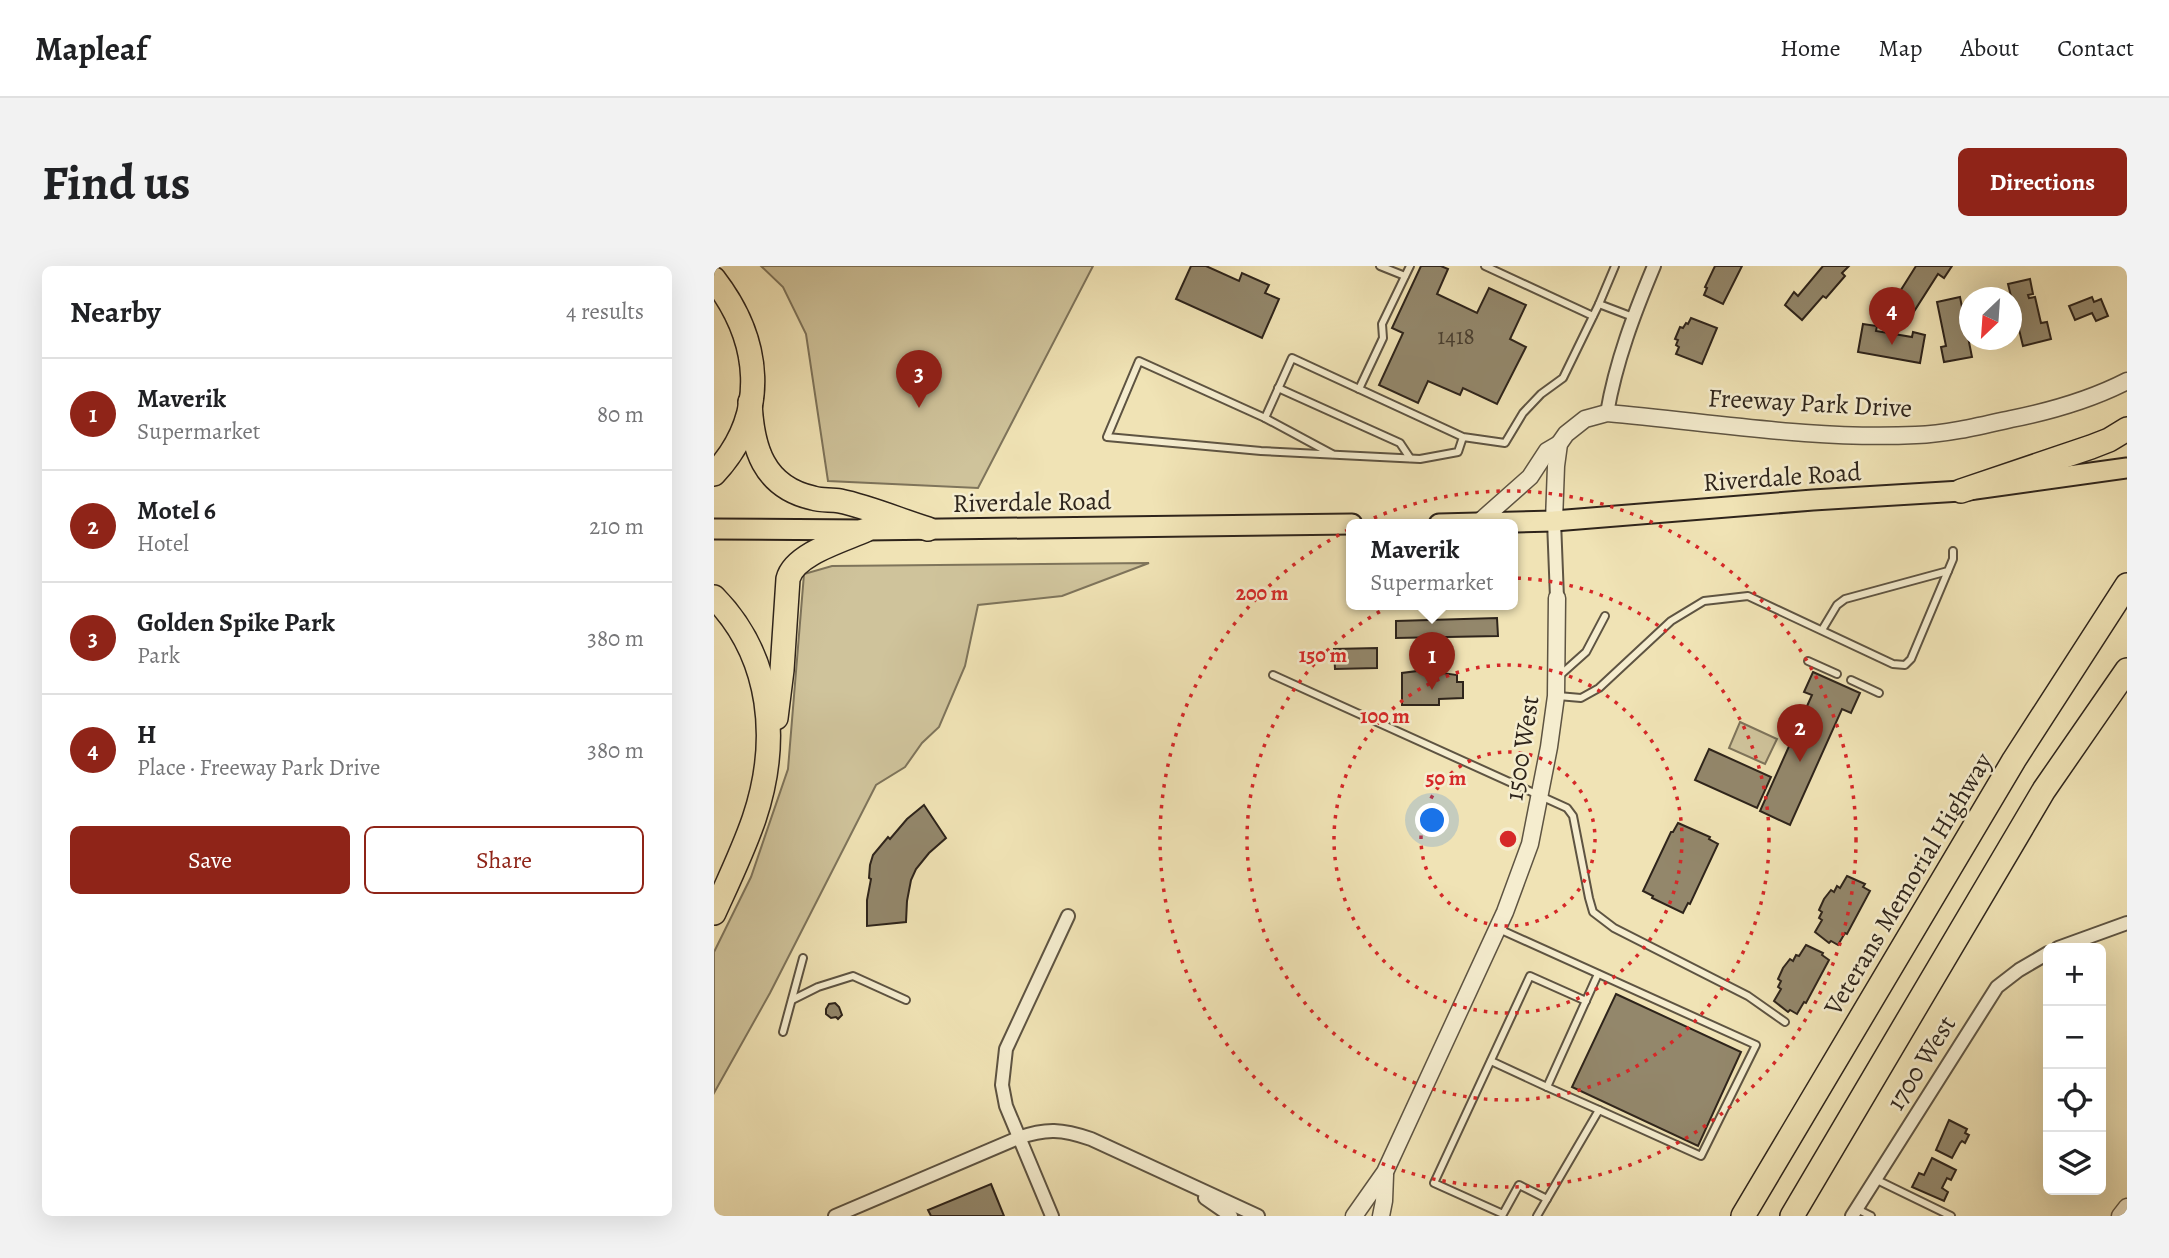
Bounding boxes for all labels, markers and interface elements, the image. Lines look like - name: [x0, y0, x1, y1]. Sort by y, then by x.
- text: Mapleaf: [35, 26, 147, 71]
- text: Home: [1780, 32, 1841, 64]
- text: Map: [1879, 32, 1923, 64]
- text: About: [1961, 32, 2019, 64]
- text: Contact: [2057, 32, 2134, 64]
- button: Directions: [1958, 148, 2127, 216]
- text: Find us: [42, 149, 190, 216]
- pin: 4: [1869, 287, 1915, 345]
- north arrow: [1959, 287, 2022, 350]
- text: Nearby: [70, 292, 161, 332]
- text: 4 results: [566, 296, 644, 327]
- house number: 1418: [1437, 321, 1475, 352]
- pin: 3: [896, 350, 942, 408]
- street label: Freeway Park Drive: [1707, 380, 1913, 426]
- text: Maverik: [137, 381, 226, 416]
- text: 1: [89, 399, 97, 430]
- text: 80 m: [597, 399, 644, 430]
- text: Supermarket: [137, 416, 260, 447]
- street label: Riverdale Road: [1702, 454, 1862, 500]
- street label: Riverdale Road: [952, 483, 1112, 521]
- text: Motel 6: [137, 493, 216, 528]
- text: 2: [87, 511, 99, 542]
- text: 210 m: [589, 511, 644, 542]
- popup: [1346, 519, 1518, 610]
- text: Hotel: [137, 528, 189, 559]
- text: Maverik: [1370, 532, 1460, 567]
- text: Supermarket: [1370, 567, 1494, 598]
- text: 200 m: [1236, 579, 1289, 607]
- text: Golden Spike Park: [137, 605, 335, 640]
- text: 3: [88, 623, 98, 654]
- text: 380 m: [587, 623, 644, 654]
- pin: 1: [1409, 632, 1455, 690]
- text: Park: [137, 640, 180, 671]
- text: 150 m: [1299, 641, 1348, 669]
- street label: 1500 West: [1496, 693, 1548, 803]
- text: 100 m: [1360, 702, 1410, 730]
- pin: 2: [1777, 704, 1823, 762]
- text: H: [137, 717, 156, 752]
- text: 4: [88, 735, 98, 766]
- text: 380 m: [587, 735, 644, 766]
- street label: Veterans Memorial Highway: [1815, 746, 2001, 1023]
- text: Place · Freeway Park Drive: [137, 752, 380, 783]
- text: 50 m: [1426, 764, 1467, 792]
- your location: [1415, 803, 1449, 837]
- button: Save: [70, 826, 350, 894]
- button: Share: [364, 826, 644, 894]
- centre of rings: [1496, 827, 1520, 851]
- map controls: [2043, 943, 2106, 1195]
- button: +: [2043, 943, 2106, 1006]
- button: −: [2043, 1006, 2106, 1069]
- street label: 1700 West: [1878, 1009, 1964, 1117]
- button: locate: [2043, 1069, 2106, 1132]
- button: layers: [2043, 1132, 2106, 1195]

